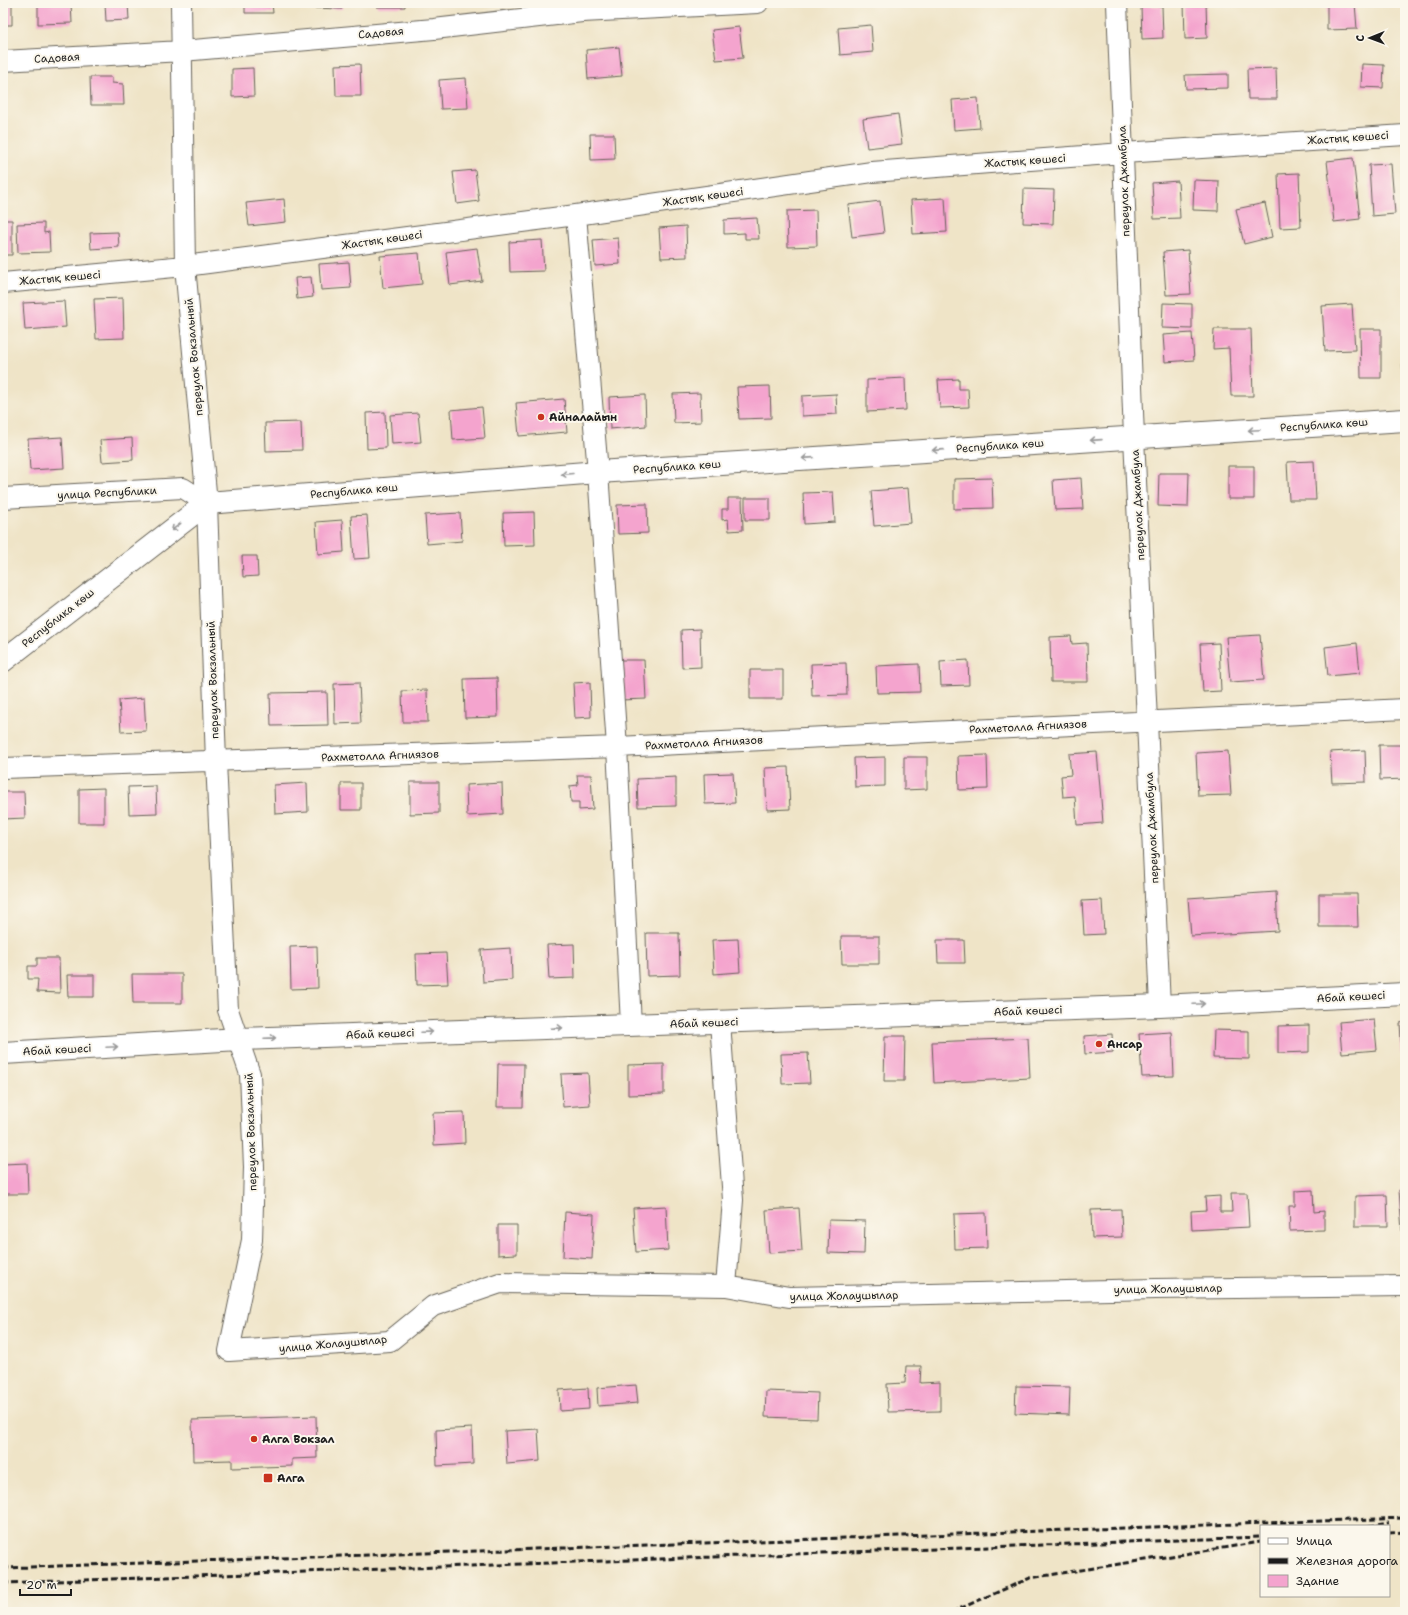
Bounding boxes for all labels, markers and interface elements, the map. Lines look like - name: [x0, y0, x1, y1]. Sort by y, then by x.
- north arrow: [1350, 18, 1390, 58]
- street label: Садовая: [358, 24, 404, 42]
- text: С: [1353, 34, 1368, 42]
- street label: Садовая: [34, 49, 80, 67]
- street label: переулок Джамбула: [1115, 125, 1133, 237]
- street label: Жастық көшесі: [1307, 128, 1389, 148]
- street label: Жастық көшесі: [984, 151, 1066, 171]
- street label: Жастық көшесі: [661, 184, 745, 210]
- street label: Жастық көшесі: [340, 227, 424, 253]
- street label: Жастық көшесі: [19, 267, 101, 289]
- street label: переулок Вокзальный: [181, 298, 207, 416]
- place label: Айналайын: [549, 410, 617, 425]
- marker: Айналайын: [536, 412, 546, 422]
- street label: Республика көш: [1280, 414, 1369, 436]
- one-way arrow: [1248, 426, 1261, 434]
- street label: Республика көш: [956, 435, 1045, 457]
- one-way arrow: [1089, 436, 1102, 443]
- one-way arrow: [932, 446, 945, 453]
- street label: переулок Джамбула: [1128, 449, 1148, 561]
- one-way arrow: [802, 455, 815, 462]
- street label: Республика көш: [633, 456, 722, 478]
- one-way arrow: [561, 471, 574, 478]
- street label: Республика көш: [309, 480, 399, 502]
- street label: улица Республики: [57, 483, 157, 503]
- one-way arrow: [171, 523, 182, 531]
- street label: Республика көш: [19, 585, 98, 651]
- street label: переулок Вокзальный: [203, 621, 223, 739]
- street label: Рахметолла Агниязов: [969, 716, 1087, 738]
- street label: Рахметолла Агниязов: [645, 732, 763, 754]
- street label: Рахметолла Агниязов: [321, 746, 439, 766]
- street label: переулок Джамбула: [1142, 772, 1162, 884]
- street label: Абай көшесі: [1316, 988, 1386, 1006]
- one-way arrow: [1192, 1001, 1205, 1008]
- street label: Абай көшесі: [993, 1002, 1063, 1020]
- street label: Абай көшесі: [669, 1014, 739, 1032]
- one-way arrow: [550, 1024, 563, 1032]
- street label: Абай көшесі: [345, 1025, 415, 1043]
- one-way arrow: [420, 1029, 433, 1036]
- one-way arrow: [263, 1035, 276, 1042]
- place label: Ансар: [1107, 1037, 1143, 1052]
- marker: Ансар: [1094, 1039, 1104, 1049]
- street label: Абай көшесі: [22, 1041, 92, 1059]
- one-way arrow: [105, 1043, 118, 1050]
- street label: переулок Вокзальный: [241, 1073, 261, 1191]
- street label: улица Жолаушылар: [1114, 1281, 1222, 1297]
- street label: улица Жолаушылар: [790, 1288, 898, 1304]
- street label: улица Жолаушылар: [278, 1332, 388, 1356]
- place label: Алга Вокзал: [262, 1432, 335, 1447]
- marker: Алга Вокзал: [249, 1434, 259, 1444]
- place label: Алга: [277, 1471, 305, 1486]
- marker: Алга: [262, 1472, 274, 1484]
- legend: [1260, 1525, 1390, 1597]
- text: Улица: [1296, 1533, 1333, 1549]
- text: Железная дорога: [1296, 1553, 1399, 1569]
- scale bar: [20, 1571, 71, 1597]
- text: Здание: [1296, 1573, 1340, 1589]
- text: 20 m: [26, 1577, 57, 1593]

